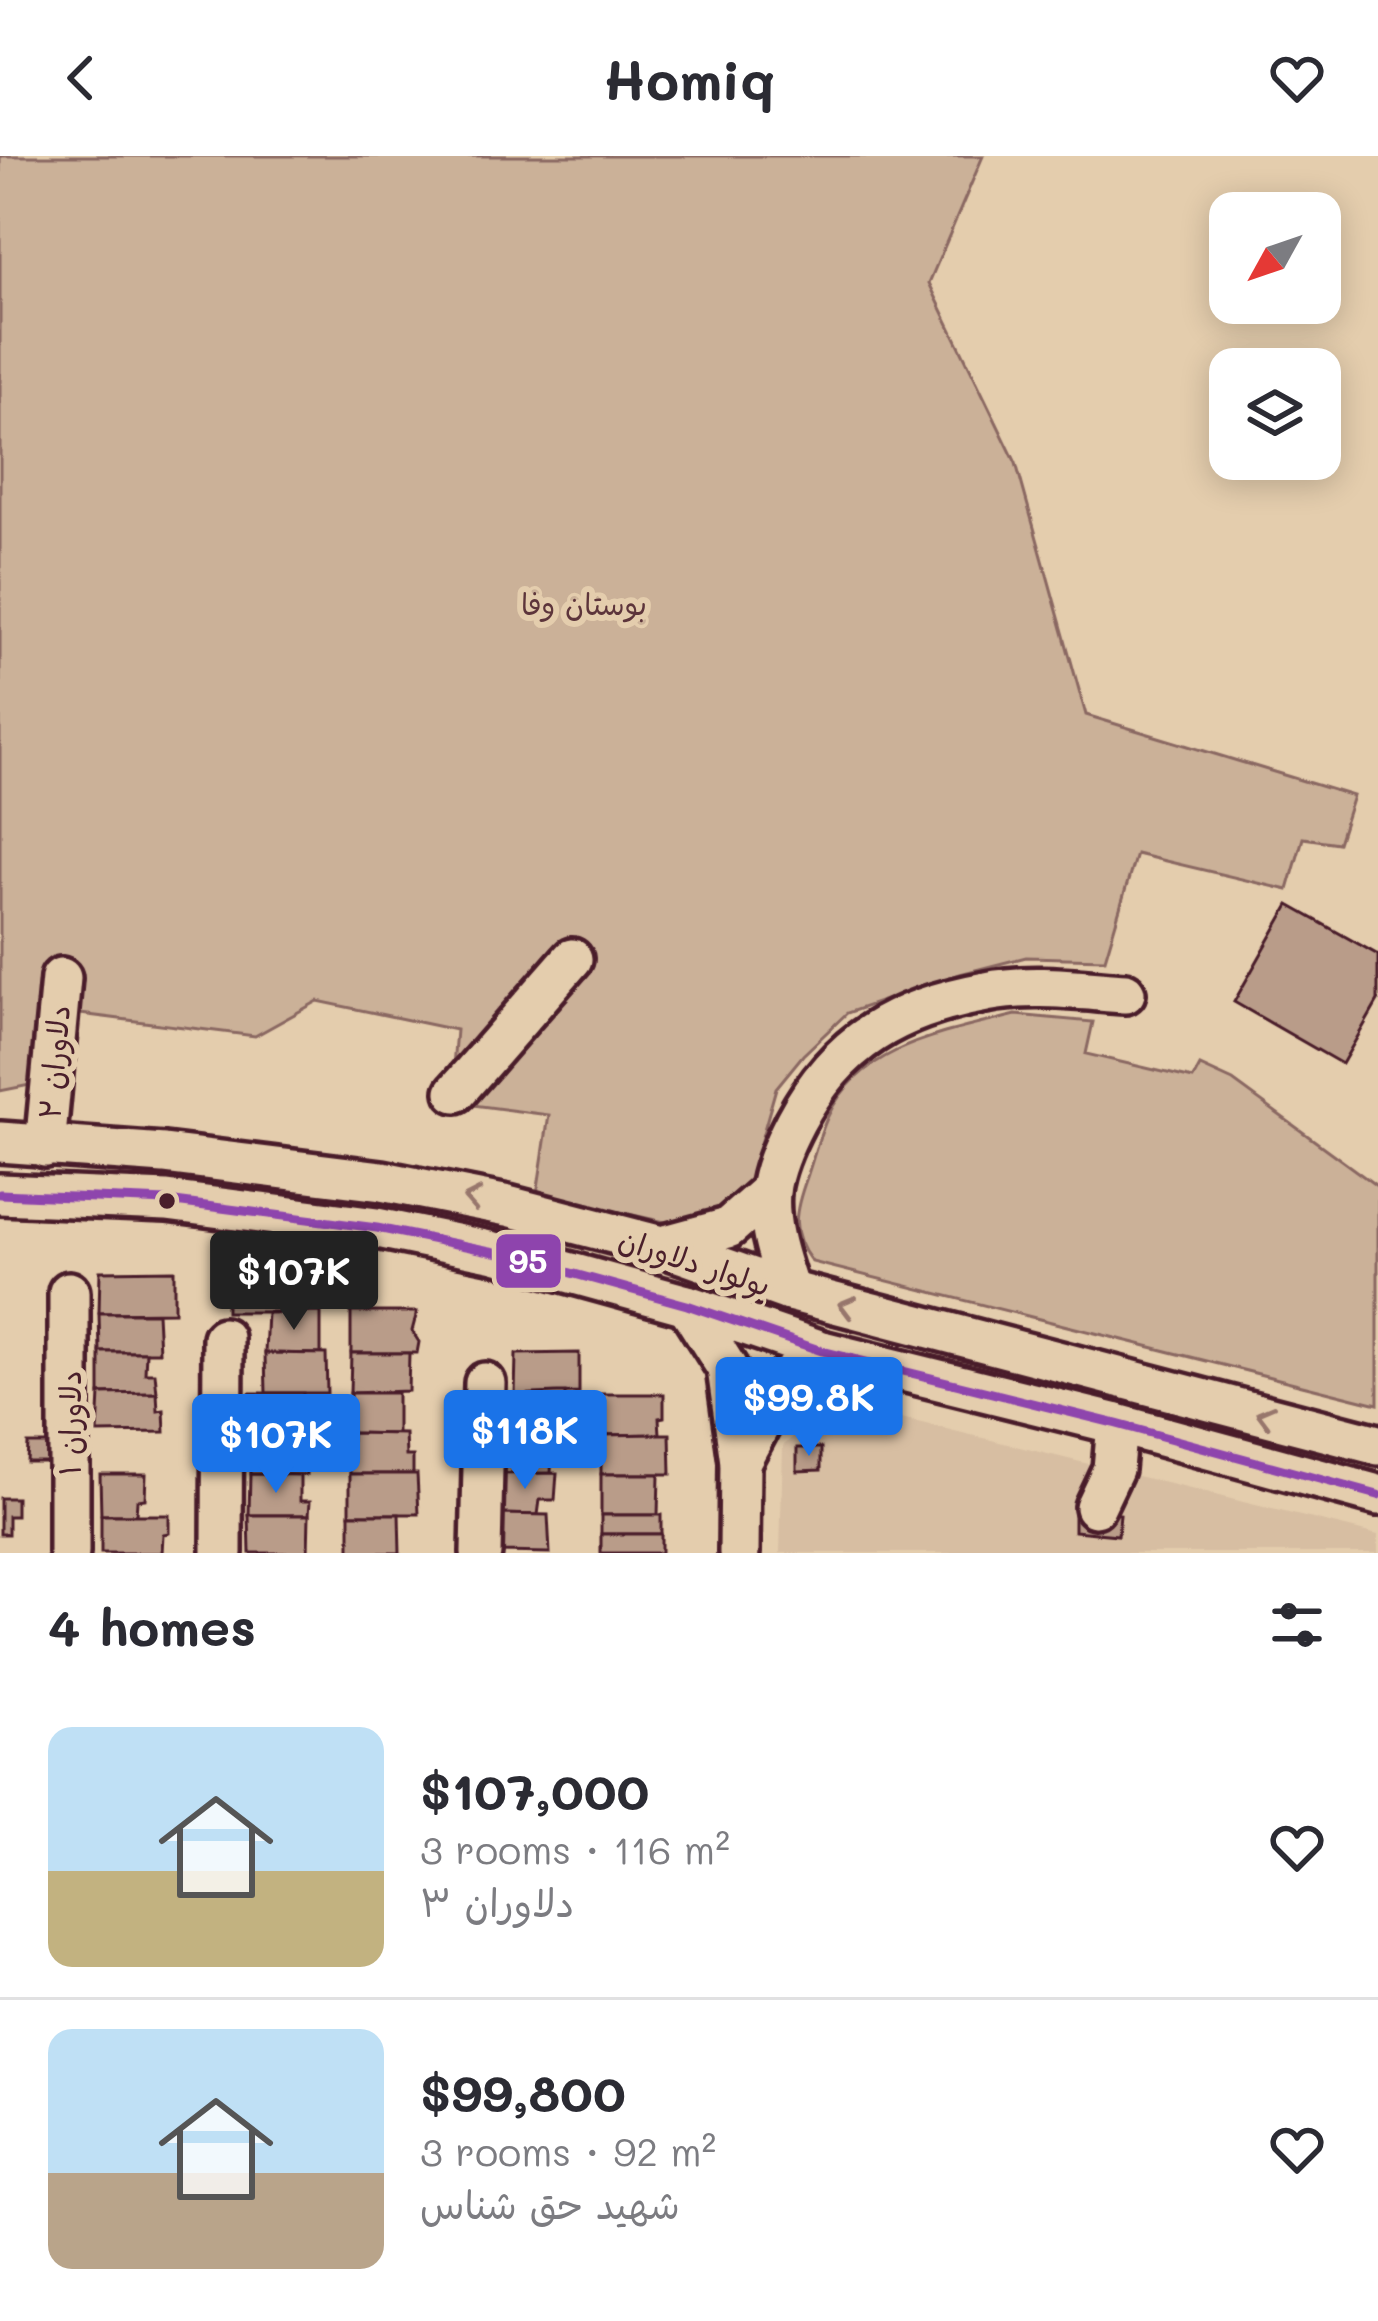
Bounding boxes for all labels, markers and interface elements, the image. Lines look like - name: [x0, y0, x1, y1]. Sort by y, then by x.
- text: Homiq: [603, 43, 775, 114]
- icon: back: [48, 45, 114, 111]
- icon: heart: [1264, 45, 1330, 111]
- north arrow: [1209, 192, 1341, 324]
- map controls: [1209, 192, 1341, 480]
- button: layers: [1209, 348, 1341, 480]
- park label: بوستان وفا: [521, 583, 647, 623]
- street label: دلاوران ۲: [28, 1003, 79, 1121]
- one-way arrow: [463, 1187, 483, 1213]
- unlabelled marker: [156, 1190, 178, 1212]
- street label: بولوار دلاوران: [613, 1218, 776, 1306]
- pin: $107K: [210, 1231, 378, 1333]
- line badge: 95: [494, 1232, 563, 1290]
- text: 95: [508, 1238, 548, 1281]
- text: $107K: [237, 1244, 351, 1295]
- one-way arrow: [837, 1296, 857, 1321]
- pin: $99.8K: [711, 1357, 907, 1459]
- street label: دلاوران ۱: [49, 1370, 90, 1476]
- text: $99.8K: [743, 1370, 875, 1421]
- pin: $118K: [441, 1390, 609, 1492]
- pin: $107K: [192, 1394, 360, 1496]
- text: $118K: [471, 1403, 579, 1454]
- one-way arrow: [1255, 1405, 1275, 1430]
- text: $107K: [219, 1407, 333, 1458]
- text: 4 homes: [48, 1592, 256, 1659]
- icon: filters: [1264, 1592, 1330, 1658]
- text: $107,000: [420, 1756, 649, 1823]
- icon: home: [144, 1775, 288, 1919]
- icon: heart: [1264, 1814, 1330, 1880]
- text: 3 rooms · 116 m²: [420, 1823, 730, 1874]
- text: دلاوران ۳: [420, 1876, 574, 1927]
- text: $99,800: [420, 2058, 626, 2125]
- icon: home: [144, 2077, 288, 2221]
- icon: heart: [1264, 2116, 1330, 2182]
- text: 3 rooms · 92 m²: [420, 2125, 716, 2176]
- text: شهید حق شناس: [420, 2178, 680, 2229]

